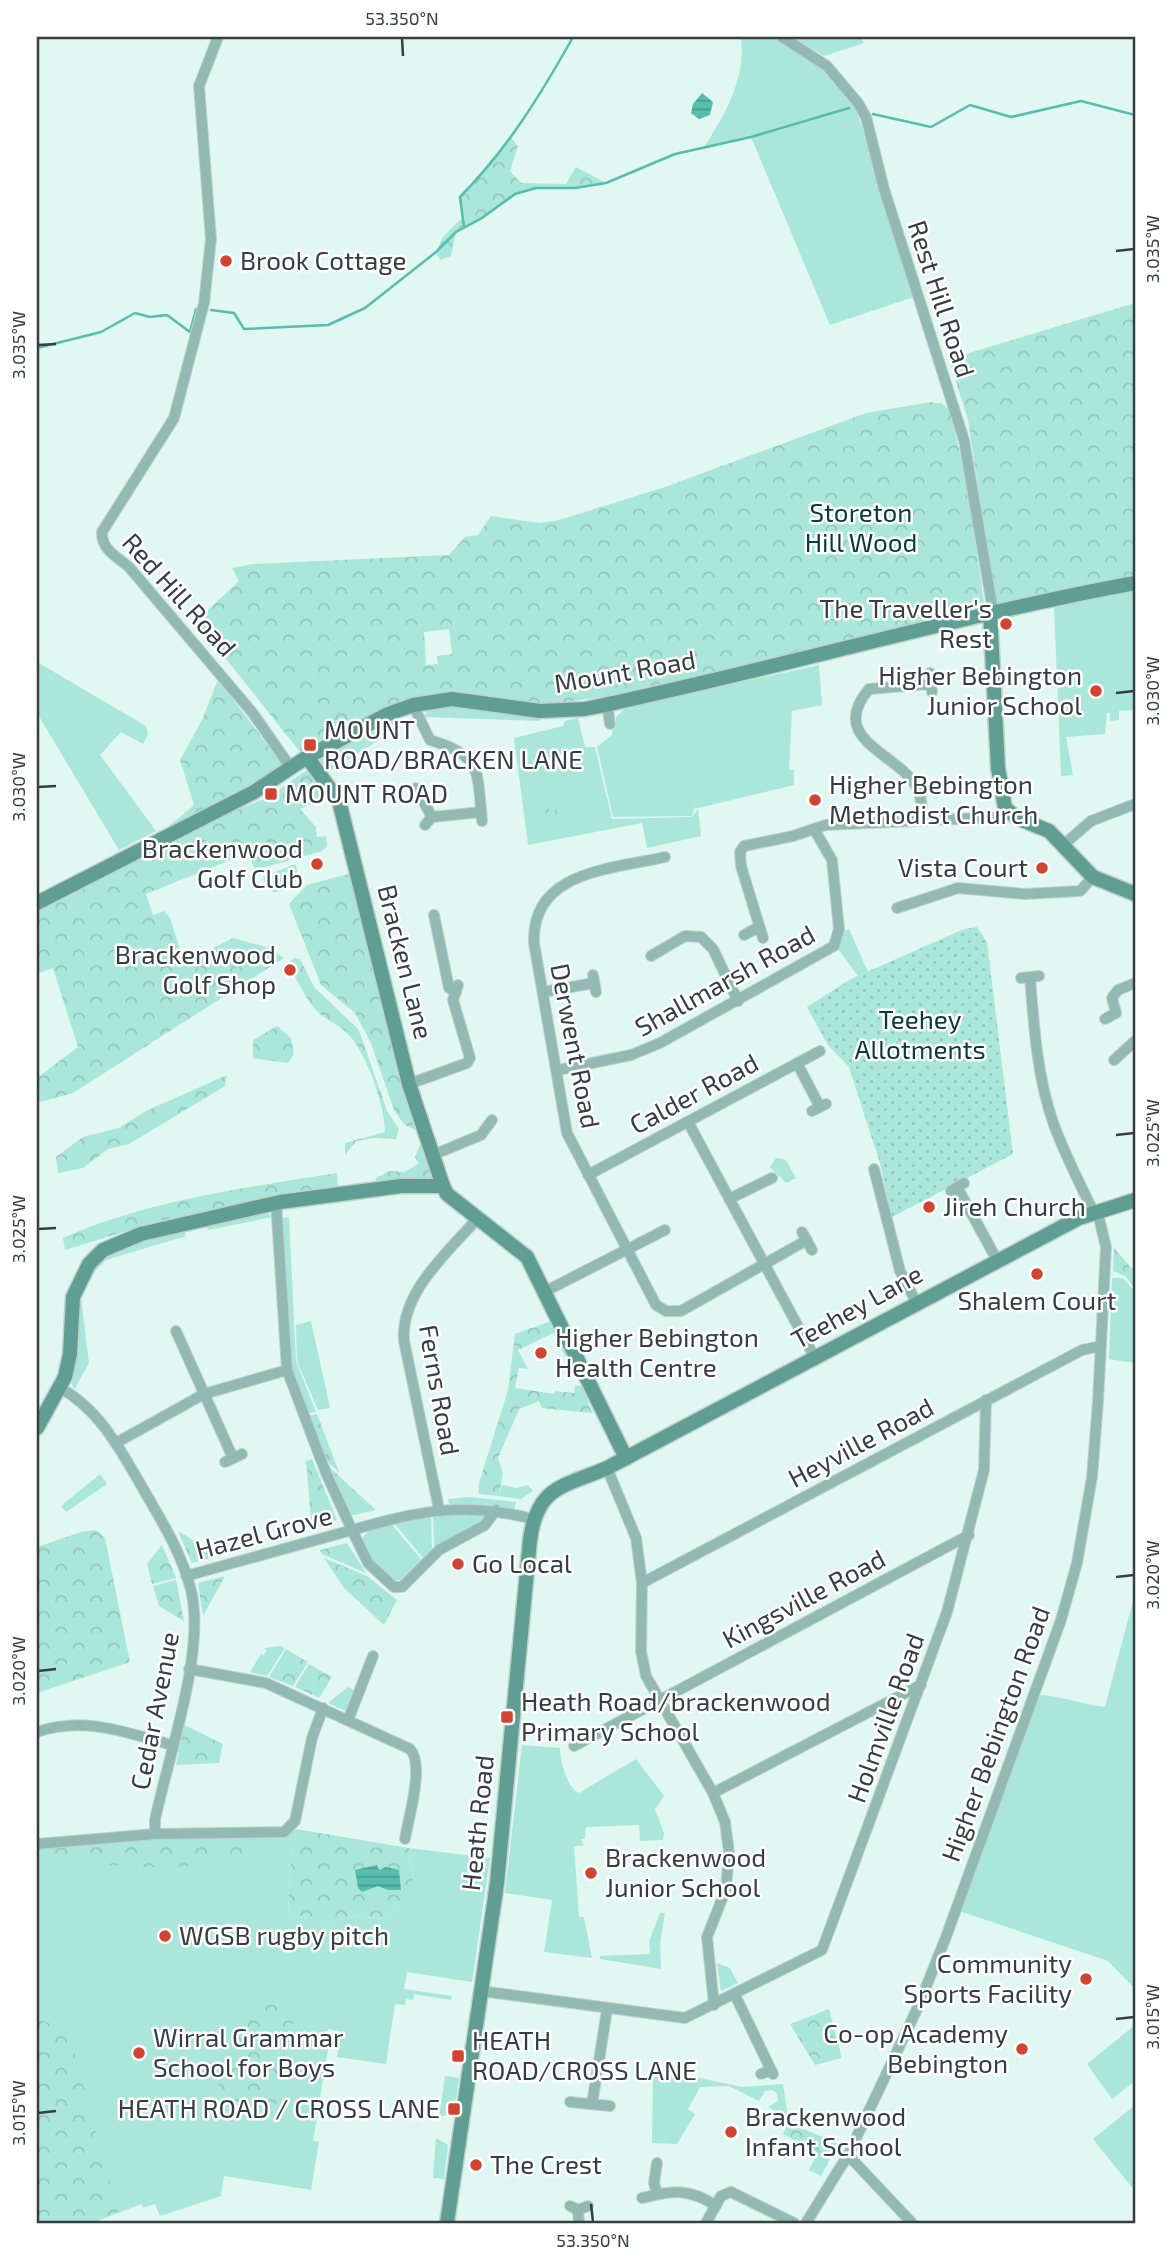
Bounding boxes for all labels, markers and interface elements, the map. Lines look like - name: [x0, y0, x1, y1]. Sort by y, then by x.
- text: 53.350°N: [365, 7, 439, 29]
- text: 3.035°W: [1141, 215, 1163, 283]
- street label: Rest Hill Road: [902, 216, 982, 381]
- place label: Brook Cottage: [240, 244, 407, 275]
- marker: Brook Cottage: [218, 253, 234, 269]
- text: 3.035°W: [7, 311, 29, 379]
- park label: Storeton Hill Wood: [805, 496, 917, 557]
- street label: Red Hill Road: [117, 526, 243, 662]
- place label: The Traveller's Rest: [819, 592, 992, 653]
- marker: The Traveller's Rest: [998, 616, 1014, 632]
- street label: Mount Road: [552, 643, 698, 698]
- text: 3.030°W: [1141, 656, 1163, 726]
- place label: Higher Bebington Junior School: [878, 659, 1082, 720]
- marker: Higher Bebington Junior School: [1088, 683, 1104, 699]
- place label: MOUNT ROAD/BRACKEN LANE: [324, 713, 583, 774]
- marker: MOUNT ROAD/BRACKEN LANE: [302, 737, 318, 753]
- text: 3.030°W: [7, 752, 29, 822]
- place label: Higher Bebington Methodist Church: [829, 768, 1038, 829]
- place label: MOUNT ROAD: [285, 777, 448, 808]
- marker: MOUNT ROAD: [263, 786, 279, 802]
- marker: Higher Bebington Methodist Church: [807, 792, 823, 808]
- place label: Brackenwood Golf Club: [142, 832, 303, 893]
- place label: Vista Court: [898, 851, 1028, 882]
- marker: Brackenwood Golf Club: [309, 856, 325, 872]
- marker: Vista Court: [1034, 860, 1050, 876]
- street label: Bracken Lane: [372, 881, 441, 1042]
- street label: Shallmarsh Road: [629, 917, 820, 1042]
- place label: Brackenwood Golf Shop: [115, 938, 276, 999]
- street label: Derwent Road: [545, 960, 608, 1131]
- marker: Brackenwood Golf Shop: [282, 962, 298, 978]
- park label: Teehey Allotments: [854, 1003, 986, 1064]
- street label: Calder Road: [624, 1046, 763, 1140]
- text: 3.025°W: [1141, 1099, 1163, 1167]
- place label: Jireh Church: [943, 1190, 1086, 1221]
- text: 3.025°W: [7, 1195, 29, 1263]
- marker: Jireh Church: [921, 1199, 937, 1215]
- street label: Teehey Lane: [785, 1257, 927, 1354]
- marker: Shalem Court: [1029, 1266, 1045, 1282]
- place label: Shalem Court: [958, 1284, 1117, 1315]
- place label: Higher Bebington Health Centre: [555, 1321, 759, 1382]
- street label: Ferns Road: [414, 1322, 467, 1457]
- marker: Higher Bebington Health Centre: [533, 1345, 549, 1361]
- street label: Heyville Road: [782, 1390, 938, 1493]
- street label: Hazel Grove: [192, 1498, 335, 1565]
- text: 3.020°W: [1141, 1540, 1163, 1610]
- street label: Kingsville Road: [717, 1542, 890, 1654]
- place label: Go Local: [472, 1547, 572, 1578]
- marker: Go Local: [450, 1556, 466, 1572]
- street label: Higher Bebington Road: [934, 1602, 1055, 1865]
- street label: Cedar Avenue: [123, 1629, 184, 1792]
- street label: Holmville Road: [840, 1629, 930, 1806]
- text: 3.020°W: [7, 1636, 29, 1706]
- place label: Heath Road/brackenwood Primary School: [521, 1685, 831, 1746]
- marker: Heath Road/brackenwood Primary School: [499, 1709, 515, 1725]
- street label: Heath Road: [454, 1753, 499, 1892]
- place label: Brackenwood Junior School: [605, 1841, 766, 1902]
- marker: Brackenwood Junior School: [583, 1865, 599, 1881]
- place label: WGSB rugby pitch: [179, 1919, 389, 1950]
- marker: WGSB rugby pitch: [157, 1928, 173, 1944]
- place label: Community Sports Facility: [904, 1947, 1072, 2008]
- marker: Community Sports Facility: [1078, 1971, 1094, 1987]
- text: 3.015°W: [1141, 1984, 1163, 2050]
- place label: Co-op Academy Bebington: [823, 2017, 1008, 2078]
- place label: Wirral Grammar School for Boys: [153, 2021, 343, 2082]
- place label: HEATH ROAD/CROSS LANE: [472, 2024, 697, 2085]
- marker: Co-op Academy Bebington: [1014, 2041, 1030, 2057]
- marker: Wirral Grammar School for Boys: [131, 2045, 147, 2061]
- marker: HEATH ROAD/CROSS LANE: [450, 2048, 466, 2064]
- text: 3.015°W: [7, 2080, 29, 2146]
- place label: HEATH ROAD / CROSS LANE: [118, 2092, 440, 2123]
- place label: Brackenwood Infant School: [745, 2100, 906, 2161]
- marker: HEATH ROAD / CROSS LANE: [446, 2101, 462, 2117]
- marker: Brackenwood Infant School: [723, 2124, 739, 2140]
- place label: The Crest: [490, 2148, 602, 2179]
- marker: The Crest: [468, 2157, 484, 2173]
- text: 53.350°N: [556, 2229, 630, 2251]

